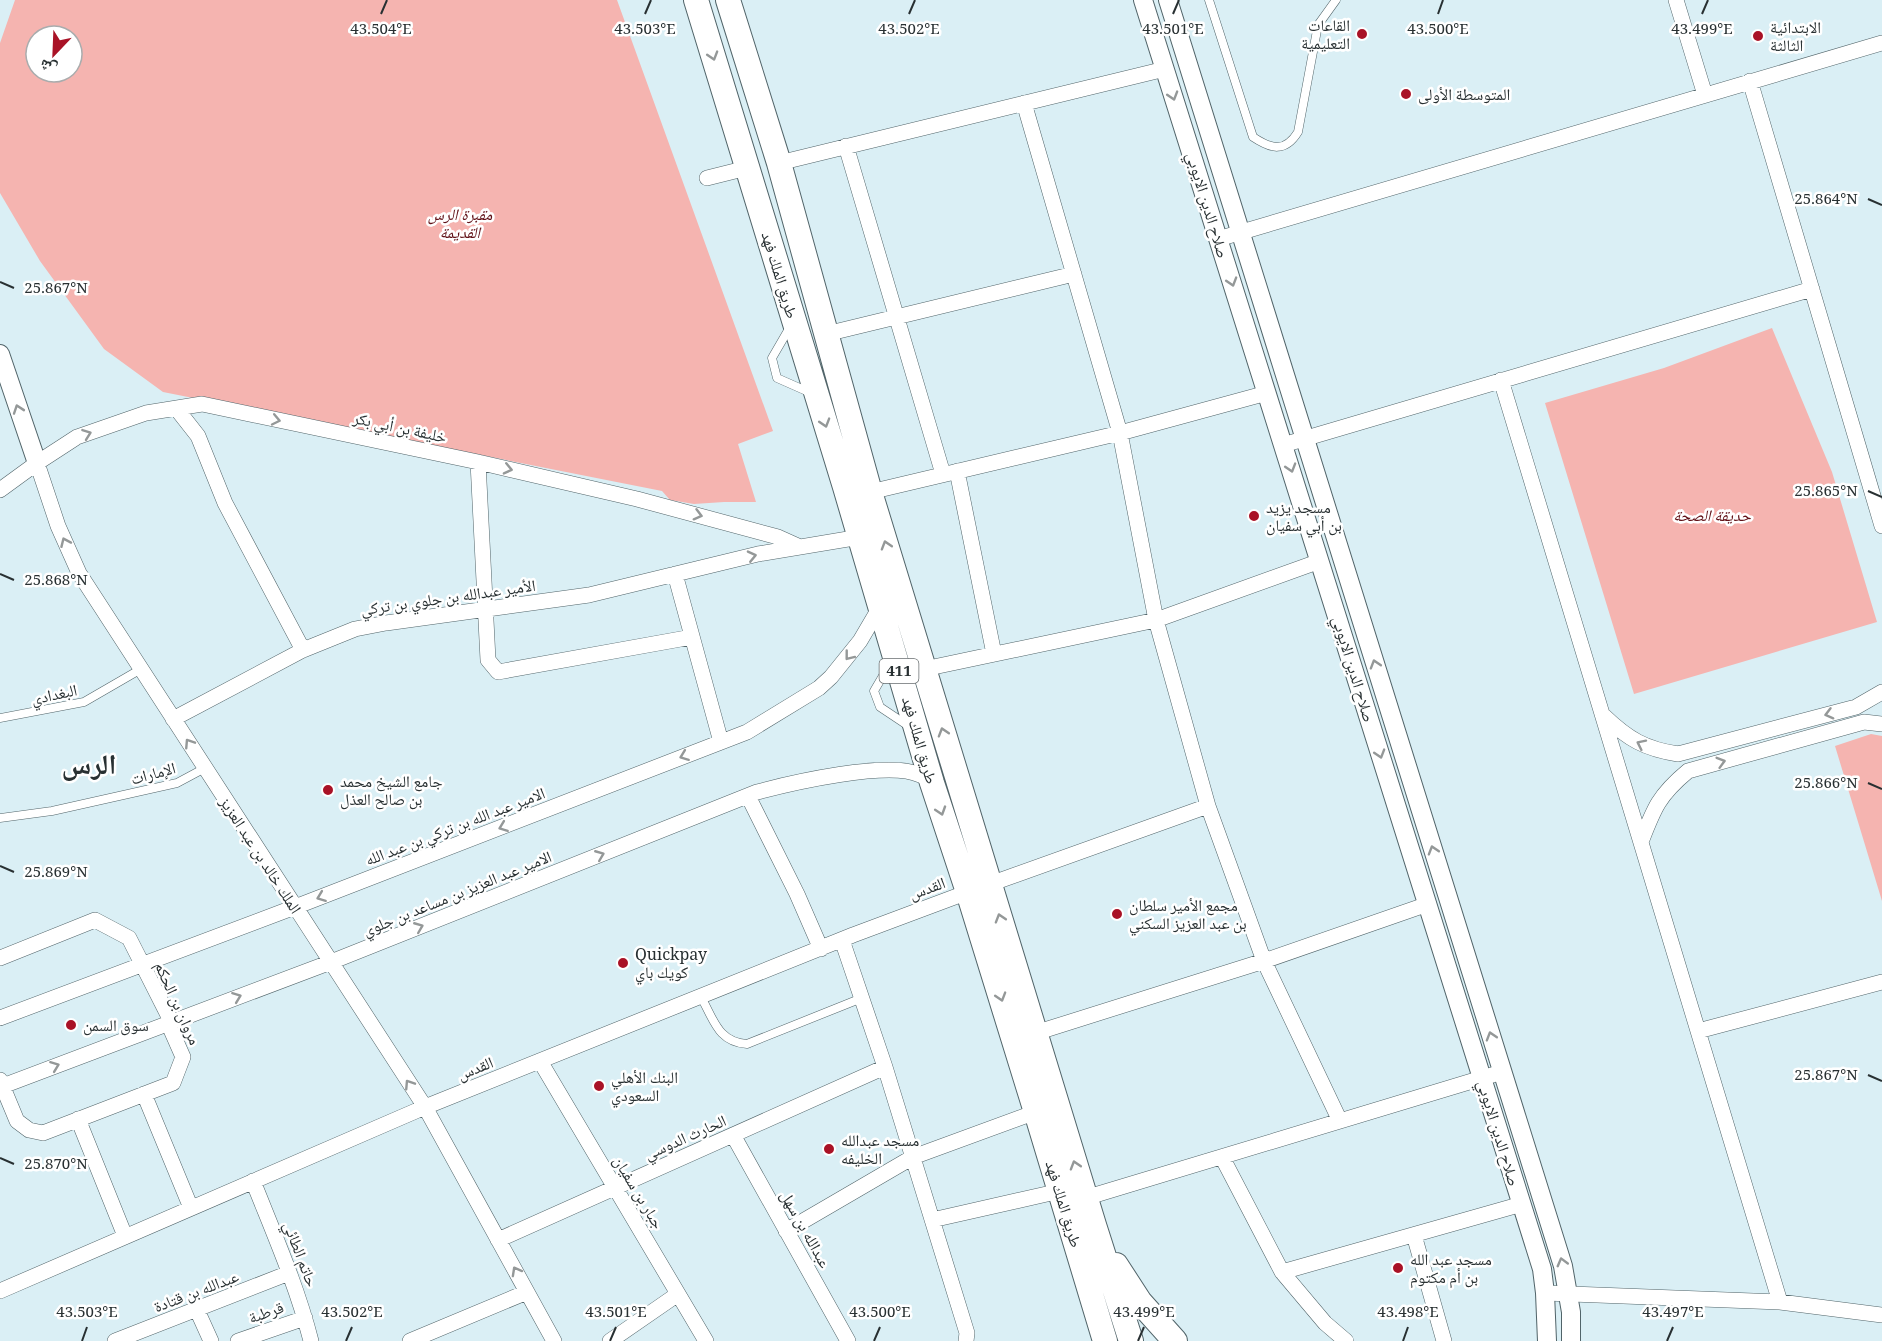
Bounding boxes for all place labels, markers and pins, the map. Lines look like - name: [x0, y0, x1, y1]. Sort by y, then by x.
- place label: القاعات التعليمية: [1301, 14, 1350, 59]
- place label: الابتدائية الثالثة: [1770, 16, 1821, 61]
- marker: القاعات التعليمية: [1355, 27, 1369, 41]
- marker: الابتدائية الثالثة: [1751, 29, 1765, 43]
- place label: المتوسطة الأولى: [1418, 83, 1510, 110]
- marker: المتوسطة الأولى: [1399, 87, 1413, 101]
- place label: مسجد يزيد بن أبي سفيان: [1266, 496, 1342, 541]
- marker: مسجد يزيد بن أبي سفيان: [1247, 509, 1261, 523]
- place label: جامع الشيخ محمد بن صالح العذل: [340, 770, 443, 815]
- marker: جامع الشيخ محمد بن صالح العذل: [321, 783, 335, 797]
- place label: مجمع الأمير سلطان بن عبد العزيز السكني: [1129, 894, 1247, 939]
- marker: مجمع الأمير سلطان بن عبد العزيز السكني: [1110, 907, 1124, 921]
- place label: Quickpay كويك باي: [635, 943, 708, 988]
- marker: Quickpay كويك باي: [616, 956, 630, 970]
- place label: سوق السمن: [83, 1014, 149, 1041]
- marker: سوق السمن: [64, 1018, 78, 1032]
- place label: البنك الأهلي السعودي: [611, 1066, 678, 1111]
- marker: البنك الأهلي السعودي: [592, 1079, 606, 1093]
- place label: مسجد عبدالله الخليفه: [841, 1129, 919, 1174]
- marker: مسجد عبدالله الخليفه: [822, 1142, 836, 1156]
- place label: مسجد عبد الله بن أم مكتوم: [1410, 1248, 1492, 1293]
- marker: مسجد عبد الله بن أم مكتوم: [1391, 1261, 1405, 1275]

